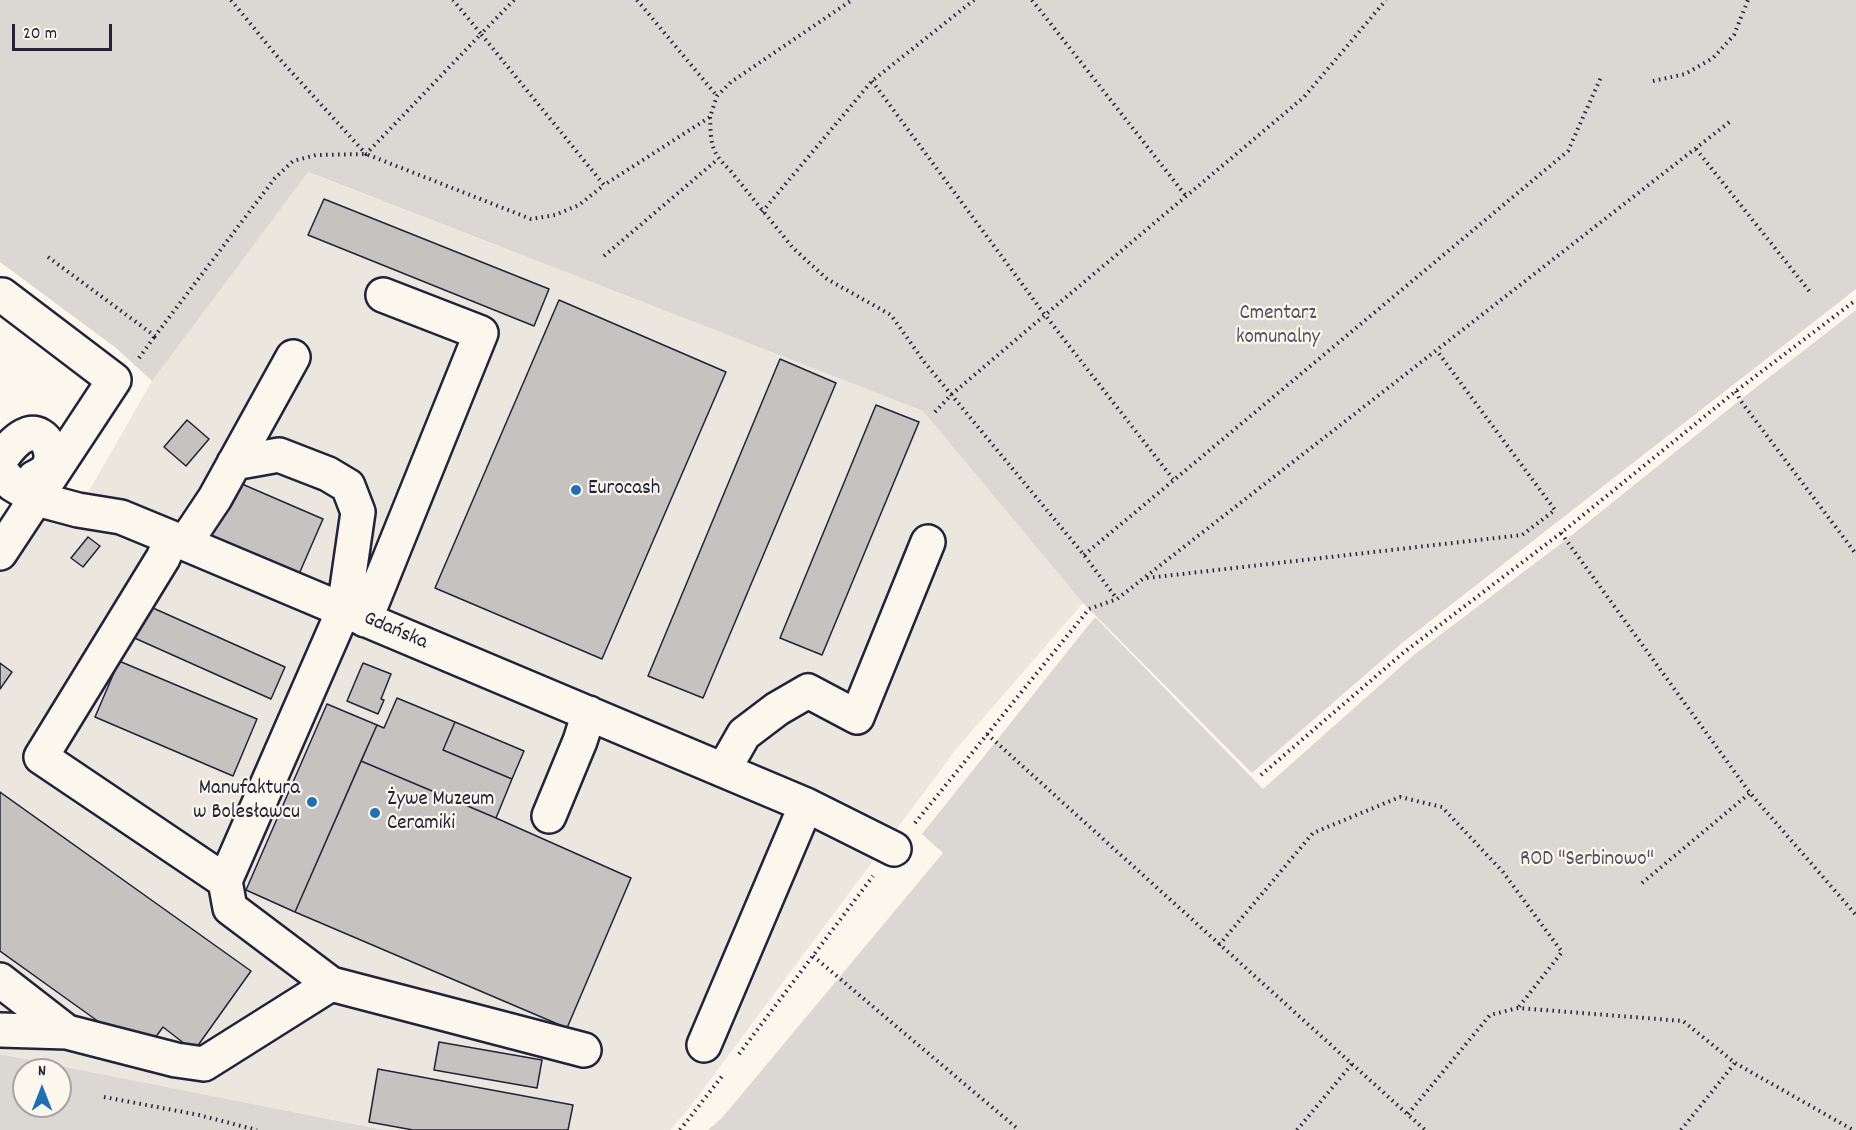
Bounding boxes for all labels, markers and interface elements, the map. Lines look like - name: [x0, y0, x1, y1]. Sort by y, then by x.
- scale bar: [15, 12, 116, 50]
- text: 20 m: [23, 22, 57, 47]
- park label: Cmentarz komunalny: [1236, 302, 1320, 352]
- place label: Eurocash: [588, 477, 660, 503]
- marker: Eurocash: [569, 483, 583, 497]
- street label: Gdańska: [359, 607, 431, 657]
- place label: Manufaktura w Bolesławcu: [193, 777, 300, 827]
- place label: Żywe Muzeum Ceramiki: [387, 788, 495, 838]
- marker: Manufaktura w Bolesławcu: [305, 795, 319, 809]
- marker: Żywe Muzeum Ceramiki: [368, 806, 382, 820]
- park label: ROD "Serbinowo": [1520, 848, 1654, 874]
- north arrow: [12, 1058, 72, 1118]
- text: N: [38, 1060, 46, 1083]

